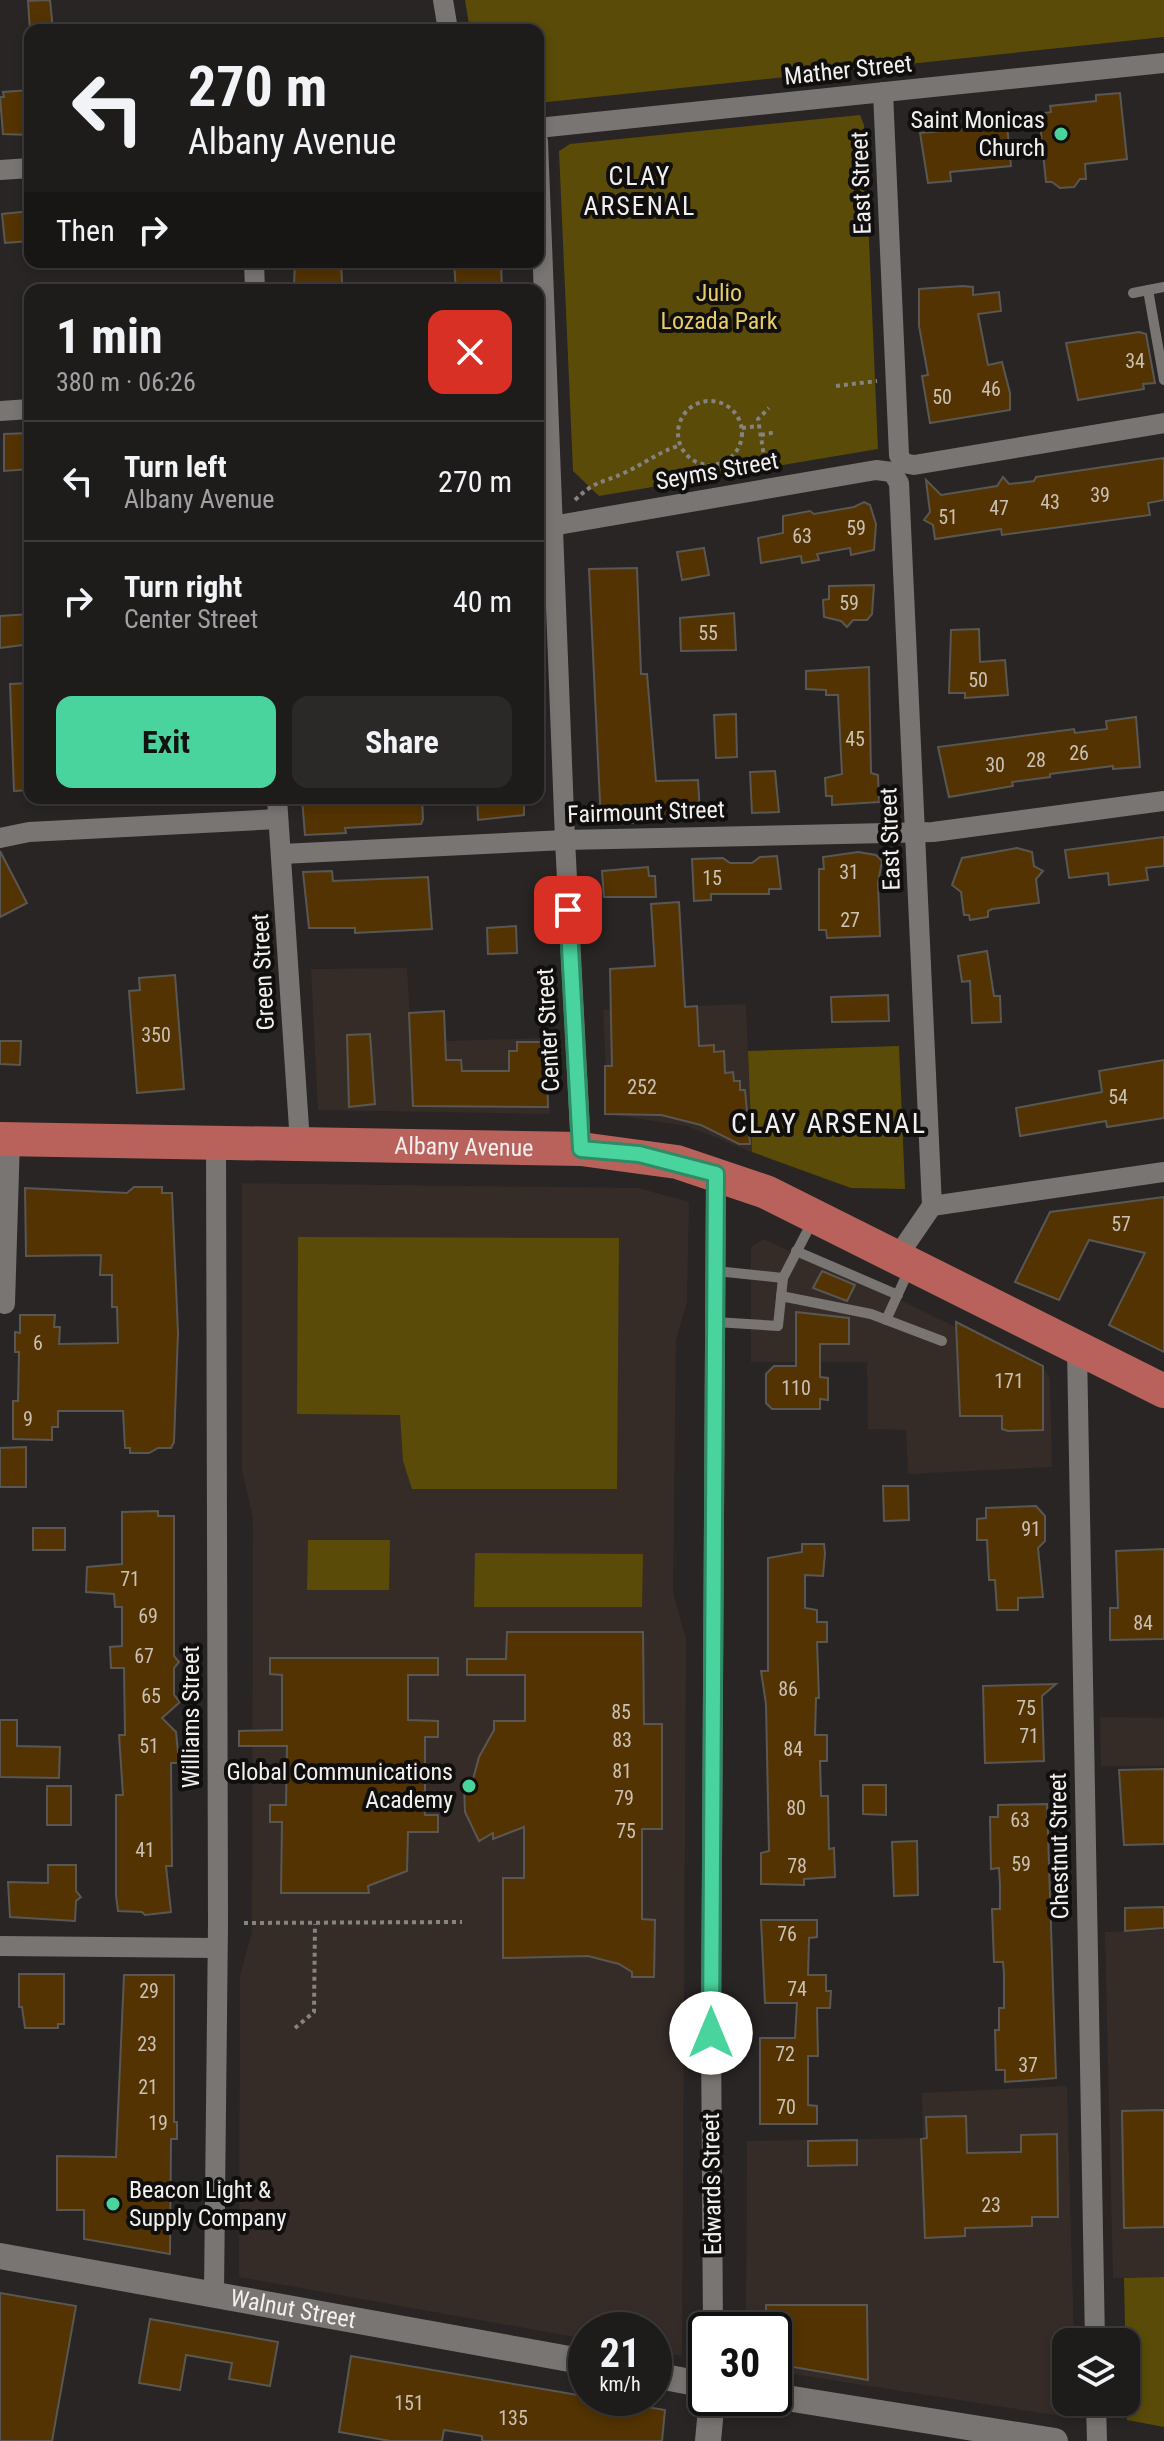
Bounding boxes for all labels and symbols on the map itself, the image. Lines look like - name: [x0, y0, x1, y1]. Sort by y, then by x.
- street label: Mather Street: [783, 49, 913, 91]
- place label: Saint Monicas Church: [910, 106, 1045, 162]
- marker: Saint Monicas Church: [1052, 125, 1070, 143]
- street label: East Street: [845, 131, 877, 235]
- district label: CLAY ARSENAL: [584, 161, 696, 221]
- park label: Julio Lozada Park: [660, 279, 778, 335]
- house number: 34: [1125, 349, 1145, 373]
- house number: 46: [981, 377, 1001, 401]
- house number: 50: [932, 385, 952, 409]
- street label: Seyms Street: [653, 446, 781, 496]
- house number: 39: [1090, 483, 1110, 507]
- house number: 43: [1040, 490, 1060, 514]
- house number: 47: [989, 496, 1009, 520]
- house number: 51: [938, 505, 958, 529]
- house number: 59: [846, 516, 866, 540]
- house number: 63: [792, 524, 812, 548]
- house number: 59: [839, 591, 859, 615]
- house number: 55: [698, 621, 718, 645]
- house number: 50: [968, 668, 988, 692]
- house number: 45: [845, 727, 865, 751]
- house number: 26: [1069, 741, 1089, 765]
- house number: 28: [1026, 748, 1046, 772]
- house number: 30: [985, 753, 1005, 777]
- street label: East Street: [874, 787, 906, 891]
- street label: Fairmount Street: [567, 795, 725, 829]
- house number: 31: [839, 860, 859, 884]
- house number: 15: [702, 866, 722, 890]
- pin: [534, 876, 602, 944]
- house number: 27: [840, 908, 860, 932]
- street label: Green Street: [246, 913, 280, 1031]
- street label: Center Street: [531, 967, 565, 1093]
- house number: 350: [141, 1023, 171, 1047]
- house number: 252: [627, 1075, 657, 1099]
- house number: 54: [1108, 1085, 1128, 1109]
- district label: CLAY ARSENAL: [731, 1107, 927, 1140]
- street label: Albany Avenue: [394, 1132, 534, 1162]
- house number: 57: [1111, 1212, 1131, 1236]
- house number: 6: [33, 1331, 43, 1355]
- house number: 171: [994, 1369, 1024, 1393]
- house number: 110: [781, 1376, 811, 1400]
- house number: 9: [23, 1407, 33, 1431]
- house number: 91: [1021, 1517, 1041, 1541]
- house number: 71: [120, 1567, 140, 1591]
- house number: 69: [138, 1604, 158, 1628]
- house number: 84: [1133, 1611, 1153, 1635]
- house number: 67: [134, 1644, 154, 1668]
- street label: Williams Street: [177, 1646, 205, 1788]
- house number: 86: [778, 1677, 798, 1701]
- house number: 65: [141, 1684, 161, 1708]
- house number: 75: [1016, 1696, 1036, 1720]
- house number: 85: [611, 1700, 631, 1724]
- house number: 71: [1019, 1724, 1039, 1748]
- house number: 83: [612, 1728, 632, 1752]
- house number: 51: [139, 1734, 159, 1758]
- house number: 84: [783, 1737, 803, 1761]
- place label: Global Communications Academy: [227, 1758, 453, 1814]
- house number: 81: [612, 1759, 632, 1783]
- street label: Chestnut Street: [1044, 1772, 1074, 1920]
- marker: Global Communications Academy: [460, 1777, 478, 1795]
- house number: 79: [614, 1786, 634, 1810]
- house number: 80: [786, 1796, 806, 1820]
- house number: 63: [1010, 1808, 1030, 1832]
- house number: 75: [616, 1819, 636, 1843]
- house number: 41: [135, 1838, 155, 1862]
- house number: 59: [1011, 1852, 1031, 1876]
- house number: 78: [787, 1854, 807, 1878]
- house number: 76: [777, 1922, 797, 1946]
- house number: 74: [787, 1977, 807, 2001]
- house number: 29: [139, 1979, 159, 2003]
- position arrow: [669, 1991, 753, 2075]
- house number: 23: [137, 2032, 157, 2056]
- house number: 72: [775, 2042, 795, 2066]
- house number: 37: [1018, 2053, 1038, 2077]
- house number: 21: [138, 2075, 158, 2099]
- house number: 70: [776, 2095, 796, 2119]
- house number: 19: [148, 2111, 168, 2135]
- street label: Edwards Street: [697, 2113, 727, 2255]
- place label: Beacon Light & Supply Company: [129, 2176, 286, 2232]
- house number: 23: [981, 2193, 1001, 2217]
- marker: Beacon Light & Supply Company: [104, 2195, 122, 2213]
- street label: Walnut Street: [228, 2284, 358, 2334]
- speed limit sign: 30: [688, 2312, 792, 2416]
- house number: 151: [394, 2391, 424, 2415]
- house number: 135: [498, 2406, 528, 2430]

